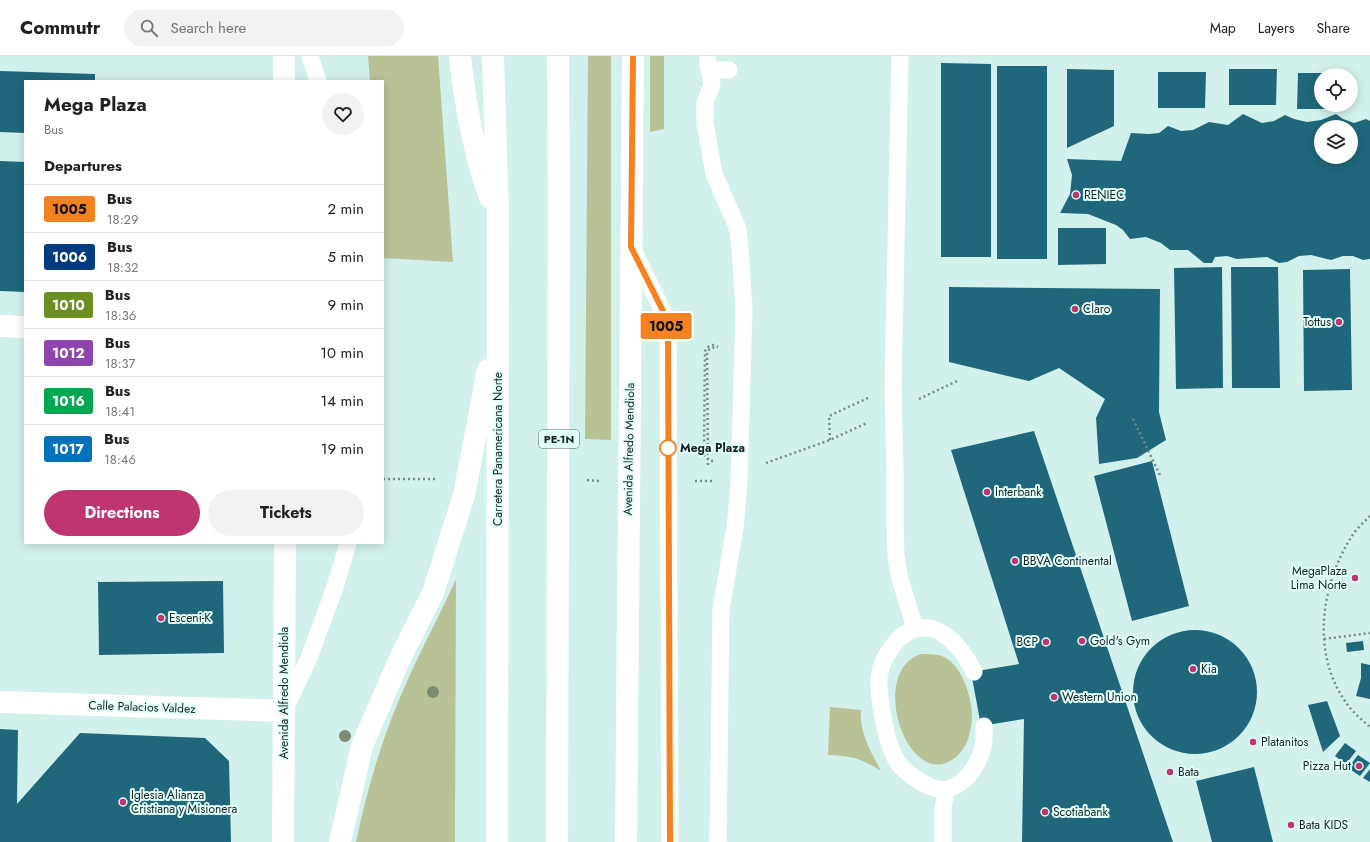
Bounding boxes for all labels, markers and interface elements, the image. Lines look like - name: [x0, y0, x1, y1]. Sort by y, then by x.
- search box: [124, 10, 404, 46]
- text: Commutr: [20, 14, 100, 41]
- icon: search: [138, 17, 160, 39]
- text: Search here: [170, 17, 246, 39]
- text: Map: [1210, 18, 1236, 38]
- text: Layers: [1258, 18, 1294, 38]
- text: Share: [1316, 18, 1350, 38]
- map controls: [1314, 68, 1358, 164]
- button: locate: [1314, 68, 1358, 112]
- text: Mega Plaza: [44, 91, 147, 118]
- button: heart: [322, 93, 364, 135]
- text: Bus: [44, 120, 63, 139]
- button: layers: [1314, 120, 1358, 164]
- text: Departures: [44, 155, 122, 177]
- place label: RENIEC: [1084, 186, 1124, 204]
- text: Bus: [107, 188, 132, 210]
- marker: RENIEC: [1071, 190, 1081, 200]
- text: 2 min: [327, 198, 364, 220]
- text: 1005: [52, 199, 87, 219]
- text: 18:29: [107, 210, 138, 229]
- text: Bus: [107, 236, 132, 258]
- text: 5 min: [328, 246, 364, 268]
- text: 1006: [52, 247, 87, 267]
- text: 18:32: [107, 258, 138, 277]
- text: Bus: [105, 284, 130, 306]
- text: 9 min: [327, 294, 364, 316]
- text: 1010: [52, 295, 85, 315]
- place label: Claro: [1083, 300, 1111, 318]
- marker: Claro: [1070, 304, 1080, 314]
- text: 18:36: [105, 306, 136, 325]
- line badge: 1005: [638, 313, 694, 339]
- place label: Tottus: [1303, 313, 1331, 331]
- text: 1005: [649, 316, 683, 336]
- marker: Tottus: [1334, 317, 1344, 327]
- text: Bus: [105, 332, 130, 354]
- text: 10 min: [320, 342, 364, 364]
- text: 1012: [52, 343, 85, 363]
- text: 18:37: [105, 354, 135, 373]
- street label: Carretera Panamericana Norte: [489, 372, 507, 526]
- text: Bus: [105, 380, 130, 402]
- street label: Avenida Alfredo Mendiola: [619, 382, 639, 515]
- text: 14 min: [321, 390, 364, 412]
- text: 1016: [52, 391, 85, 411]
- text: 18:41: [105, 402, 135, 421]
- text: Bus: [104, 428, 129, 450]
- road number: PE-1N: [539, 430, 579, 448]
- text: 19 min: [321, 438, 364, 460]
- text: 1017: [52, 439, 84, 459]
- marker: Mega Plaza: [659, 439, 677, 457]
- place label: Mega Plaza: [680, 439, 745, 457]
- text: 18:46: [104, 450, 136, 469]
- place label: Interbank: [995, 483, 1042, 501]
- marker: Interbank: [982, 487, 992, 497]
- button: Directions: [44, 490, 200, 536]
- button: Tickets: [208, 490, 364, 536]
- place label: BBVA Continental: [1023, 552, 1112, 570]
- marker: BBVA Continental: [1010, 556, 1020, 566]
- place label: MegaPlaza Lima Norte: [1291, 562, 1347, 594]
- marker: MegaPlaza Lima Norte: [1350, 573, 1360, 583]
- place label: Esceni-K: [169, 609, 211, 627]
- marker: Esceni-K: [156, 613, 166, 623]
- street label: Avenida Alfredo Mendiola: [275, 626, 293, 759]
- place label: Gold's Gym: [1090, 632, 1150, 650]
- place label: BCP: [1017, 633, 1038, 651]
- marker: Gold's Gym: [1077, 636, 1087, 646]
- marker: BCP: [1041, 637, 1051, 647]
- place label: Kia: [1201, 660, 1217, 678]
- marker: Kia: [1188, 664, 1198, 674]
- place label: Western Union: [1062, 688, 1137, 706]
- marker: Western Union: [1049, 692, 1059, 702]
- street label: Calle Palacios Valdez: [88, 696, 196, 718]
- place label: Platanitos: [1261, 733, 1309, 751]
- marker: Platanitos: [1248, 737, 1258, 747]
- place label: Pizza Hut: [1303, 757, 1351, 775]
- marker: Pizza Hut: [1354, 761, 1364, 771]
- place label: Bata: [1178, 763, 1199, 781]
- marker: Bata: [1165, 767, 1175, 777]
- place label: Iglesia Alianza Cristiana y Misionera: [131, 786, 238, 818]
- marker: Iglesia Alianza Cristiana y Misionera: [118, 797, 128, 807]
- place label: Scotiabank: [1053, 803, 1109, 821]
- marker: Scotiabank: [1040, 807, 1050, 817]
- place label: Bata KIDS: [1299, 816, 1349, 834]
- marker: Bata KIDS: [1286, 820, 1296, 830]

